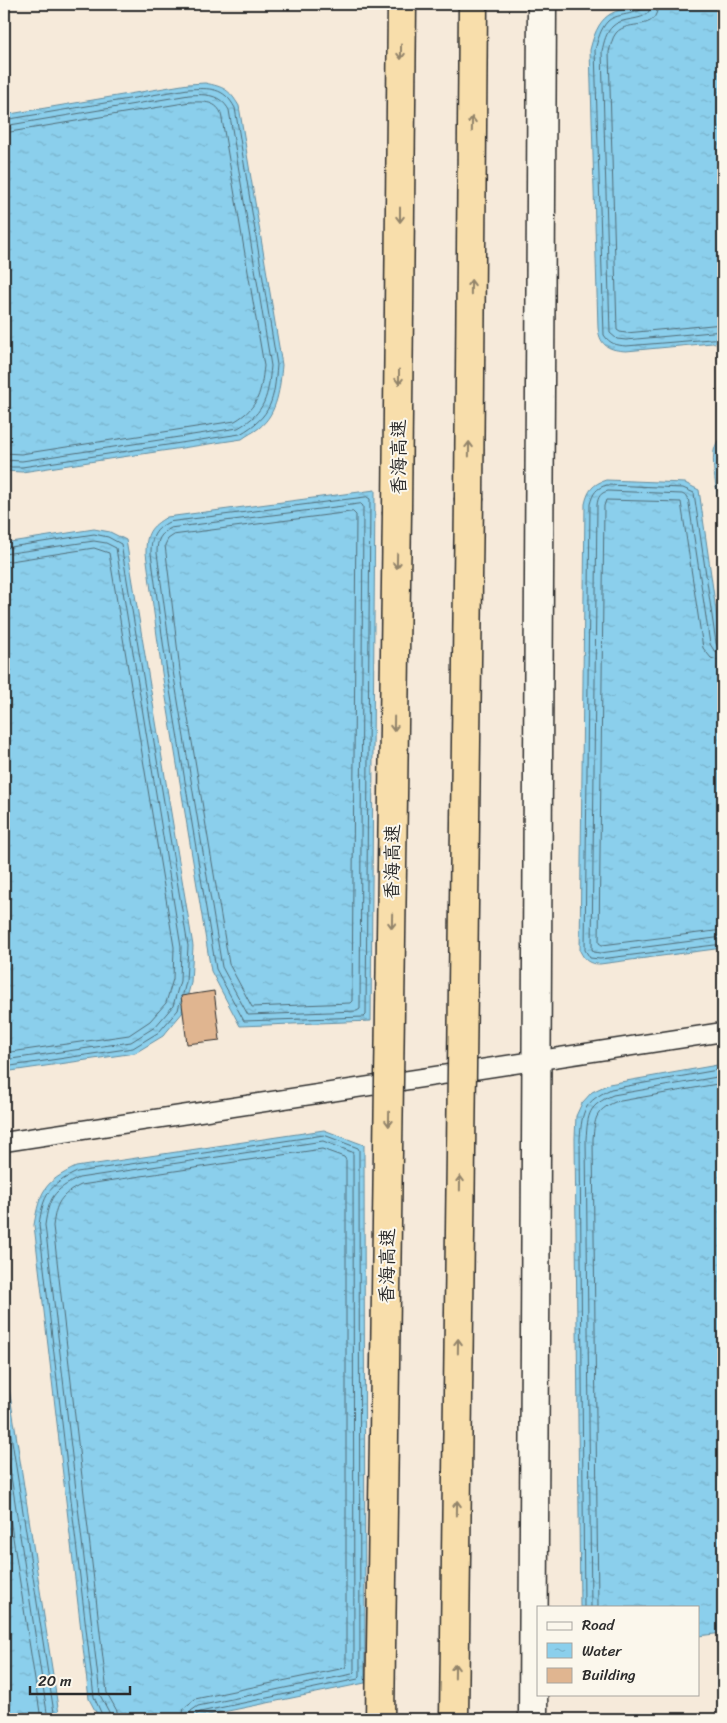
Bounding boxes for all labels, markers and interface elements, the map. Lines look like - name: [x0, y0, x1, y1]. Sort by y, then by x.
- one-way arrow: [396, 44, 406, 60]
- one-way arrow: [467, 116, 477, 132]
- one-way arrow: [395, 206, 405, 223]
- one-way arrow: [466, 279, 476, 295]
- one-way arrow: [394, 369, 403, 385]
- street label: 香海高速: [382, 419, 415, 495]
- one-way arrow: [464, 441, 474, 458]
- one-way arrow: [392, 552, 402, 569]
- one-way arrow: [390, 715, 399, 731]
- street label: 香海高速: [375, 824, 409, 900]
- one-way arrow: [387, 913, 396, 929]
- one-way arrow: [384, 1110, 394, 1126]
- one-way arrow: [456, 1175, 465, 1191]
- street label: 香海高速: [370, 1228, 404, 1304]
- one-way arrow: [454, 1338, 463, 1354]
- one-way arrow: [452, 1500, 461, 1516]
- legend: [537, 1606, 700, 1696]
- text: Road: [582, 1612, 615, 1638]
- text: Water: [582, 1638, 622, 1664]
- text: Building: [582, 1662, 636, 1688]
- scale bar: [30, 1663, 130, 1695]
- one-way arrow: [450, 1663, 459, 1679]
- text: 20 m: [38, 1668, 72, 1694]

